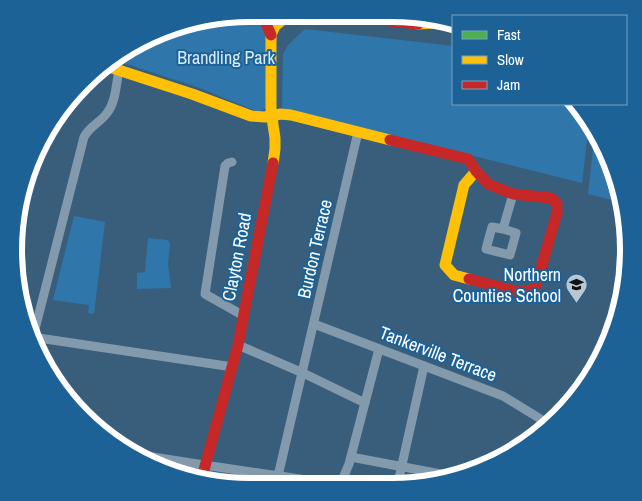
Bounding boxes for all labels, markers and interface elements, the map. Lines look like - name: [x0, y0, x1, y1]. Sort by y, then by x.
- legend: [452, 15, 627, 105]
- text: Fast: [497, 24, 521, 45]
- park label: Brandling Park: [177, 45, 275, 70]
- text: Slow: [497, 49, 524, 70]
- text: Jam: [497, 74, 520, 95]
- street label: Burdon Terrace: [291, 197, 338, 301]
- street label: Clayton Road: [216, 211, 257, 303]
- place label: Northern Counties School: [453, 262, 561, 308]
- school or university icon: Northern Counties School: [565, 273, 589, 304]
- street label: Tankerville Terrace: [376, 320, 500, 387]

